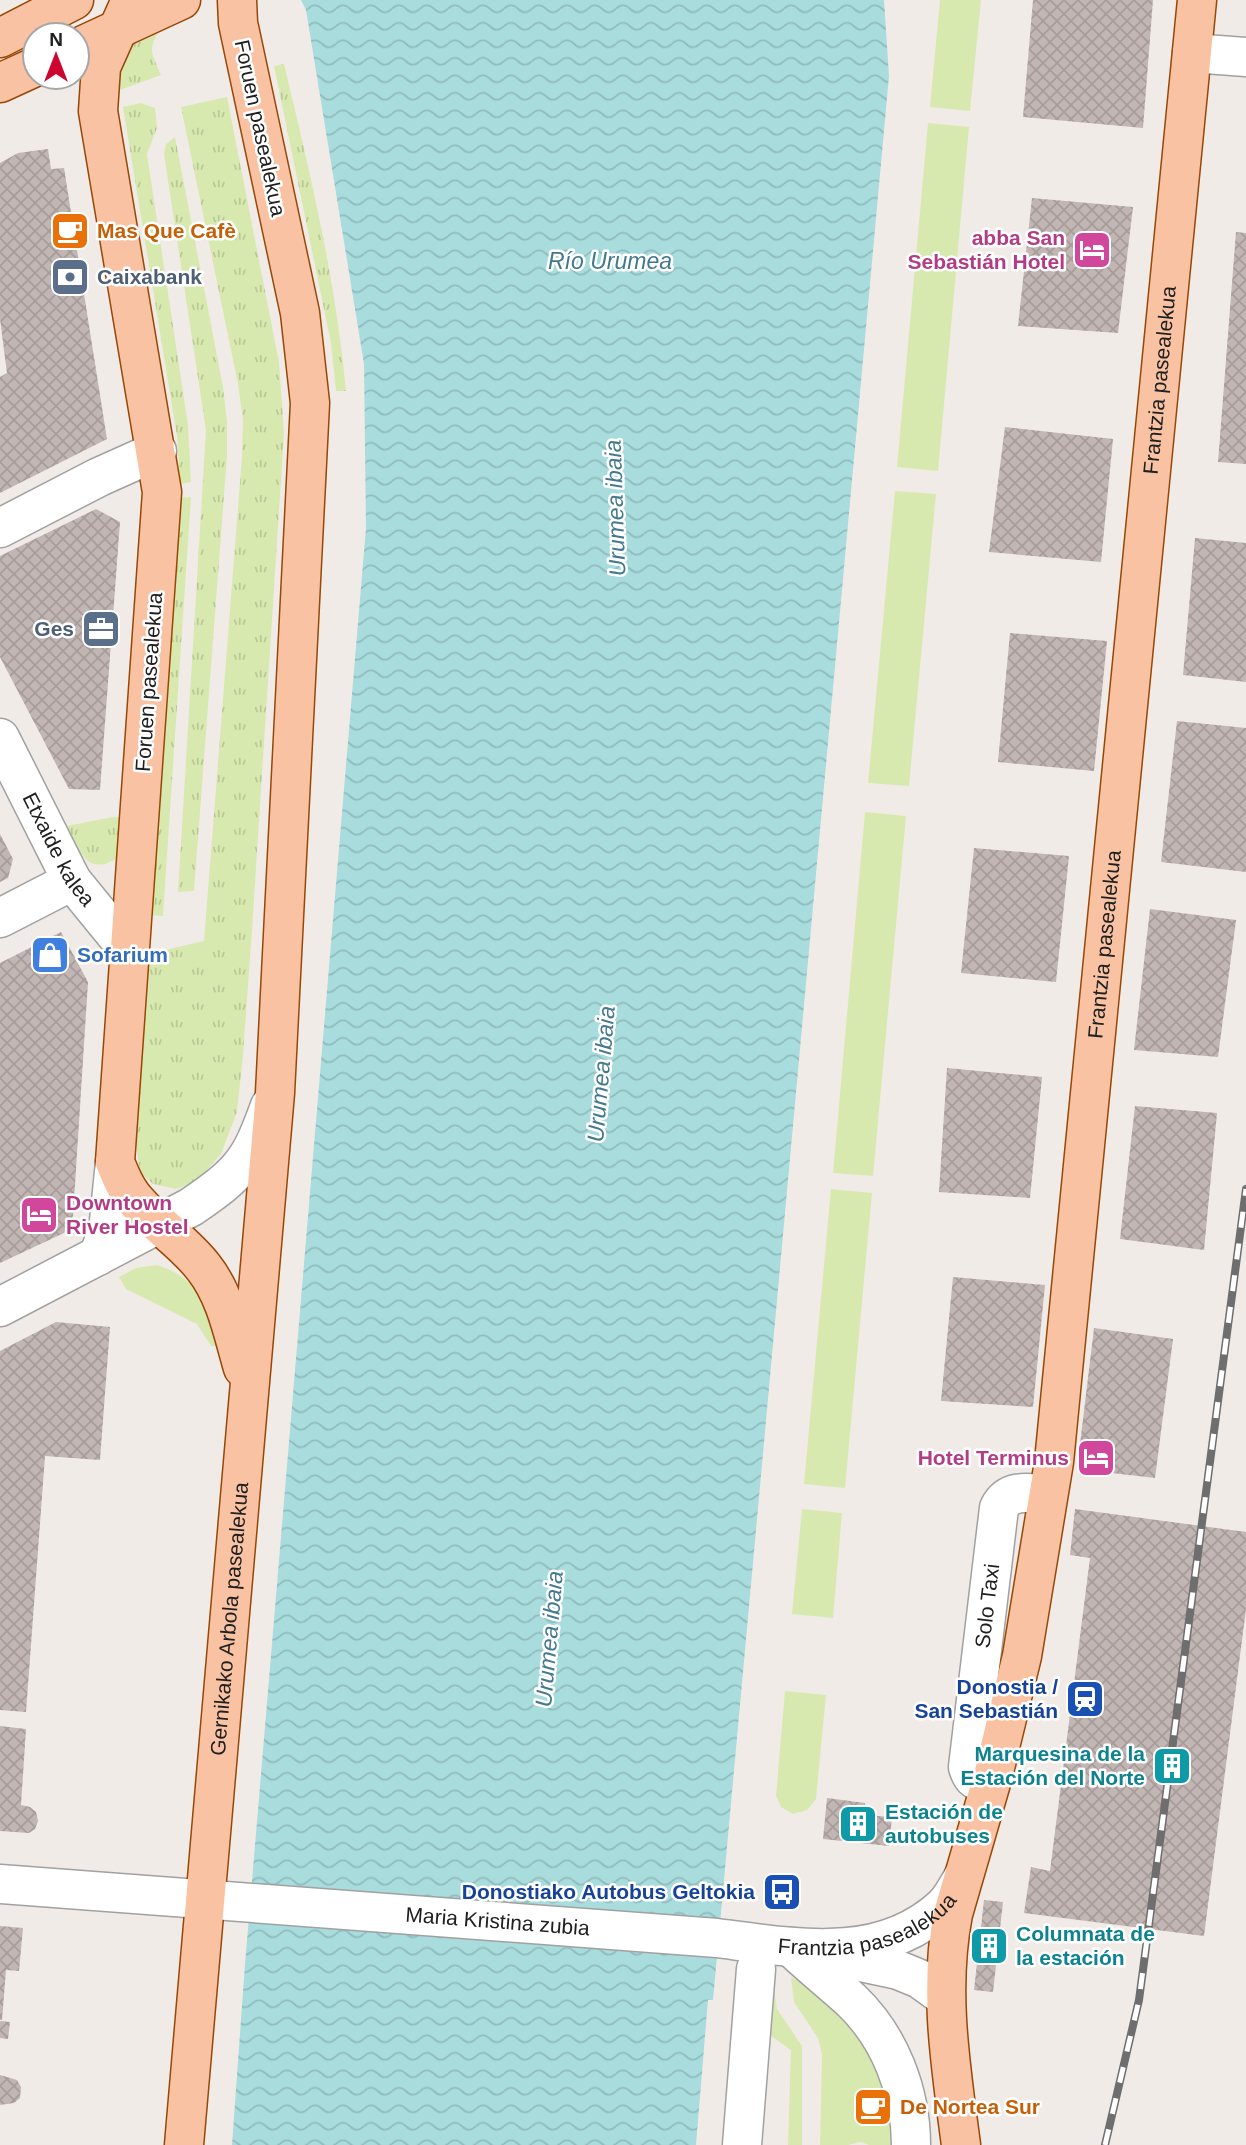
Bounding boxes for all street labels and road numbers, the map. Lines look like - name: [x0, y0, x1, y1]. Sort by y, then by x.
- street label: Foruen pasealekua: [231, 38, 290, 219]
- street label: Frantzia pasealekua: [1139, 285, 1180, 475]
- street label: Foruen pasealekua: [131, 591, 166, 772]
- street label: Etxaide kalea: [18, 789, 100, 911]
- street label: Frantzia pasealekua: [1083, 849, 1125, 1040]
- street label: Gernikako Arbola pasealekua: [206, 1481, 252, 1757]
- street label: Solo Taxi: [970, 1562, 1003, 1649]
- street label: Frantzia pasealekua: [777, 1889, 961, 1959]
- street label: Maria Kristina zubia: [405, 1903, 591, 1939]

